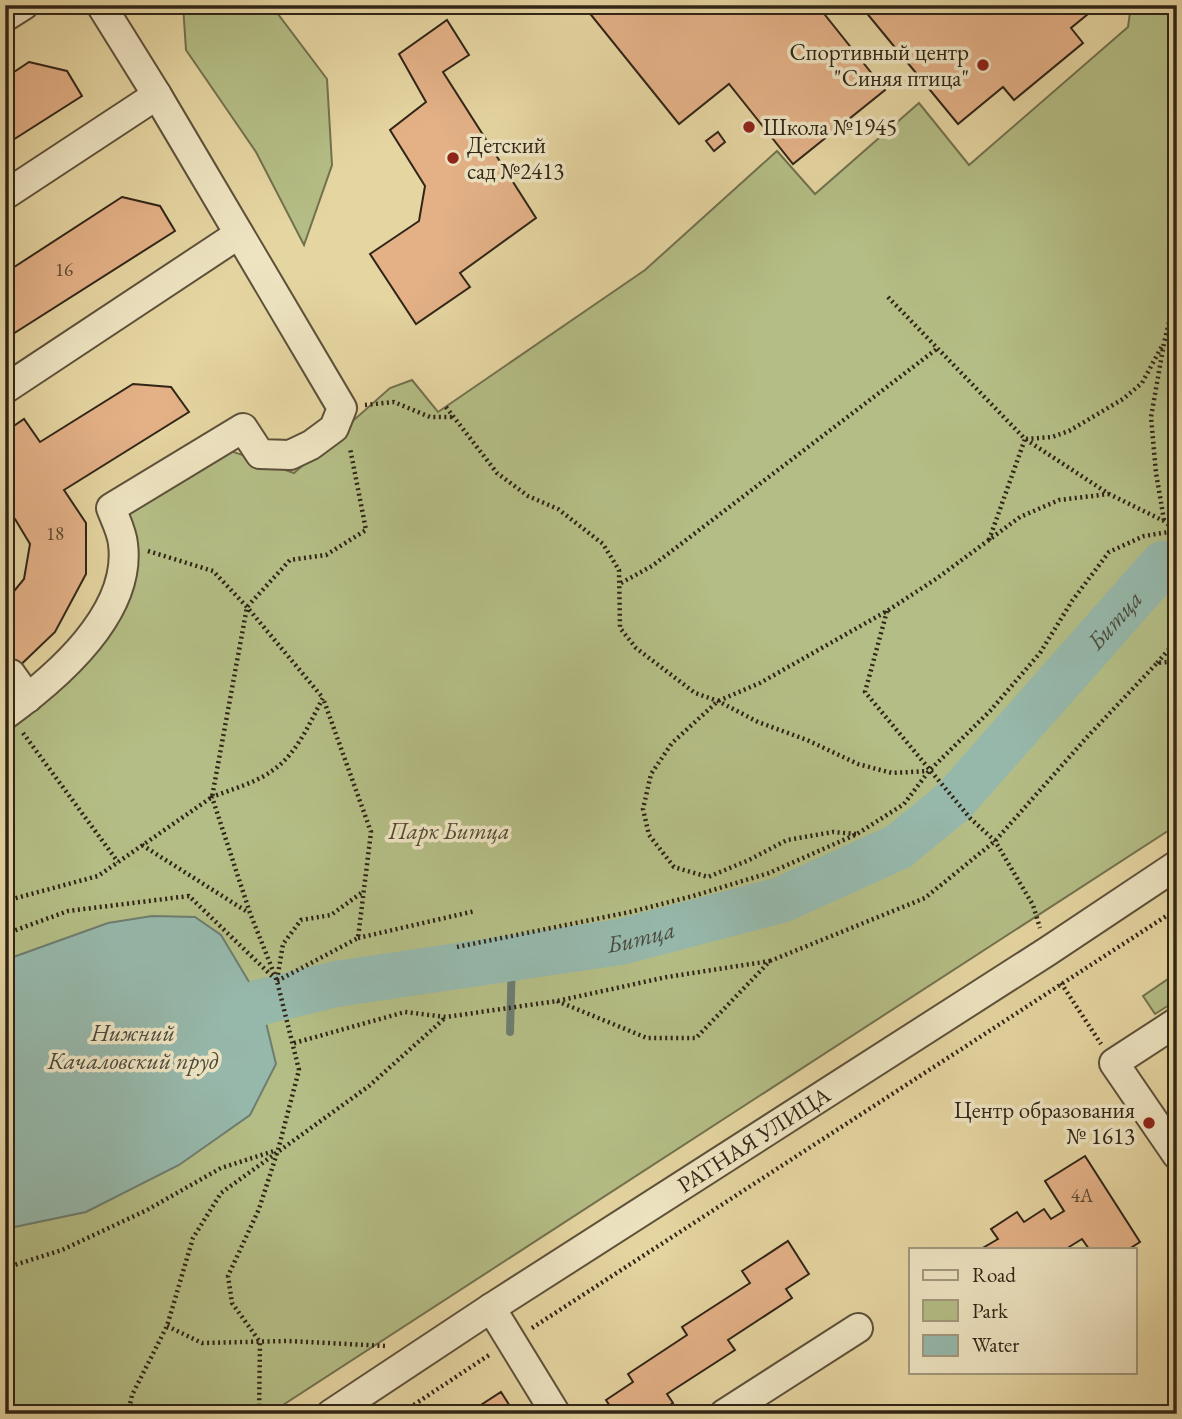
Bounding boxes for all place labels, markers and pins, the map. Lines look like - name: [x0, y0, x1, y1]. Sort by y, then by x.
- place label: Спортивный центр "Синяя птица": [790, 37, 969, 93]
- marker: Спортивный центр "Синяя птица": [975, 57, 991, 73]
- place label: Школа №1945: [763, 112, 897, 142]
- marker: Школа №1945: [741, 119, 757, 135]
- place label: Детский сад №2413: [467, 130, 564, 186]
- marker: Детский сад №2413: [445, 150, 461, 166]
- place label: Центр образования № 1613: [954, 1095, 1135, 1151]
- marker: Центр образования № 1613: [1141, 1115, 1157, 1131]

